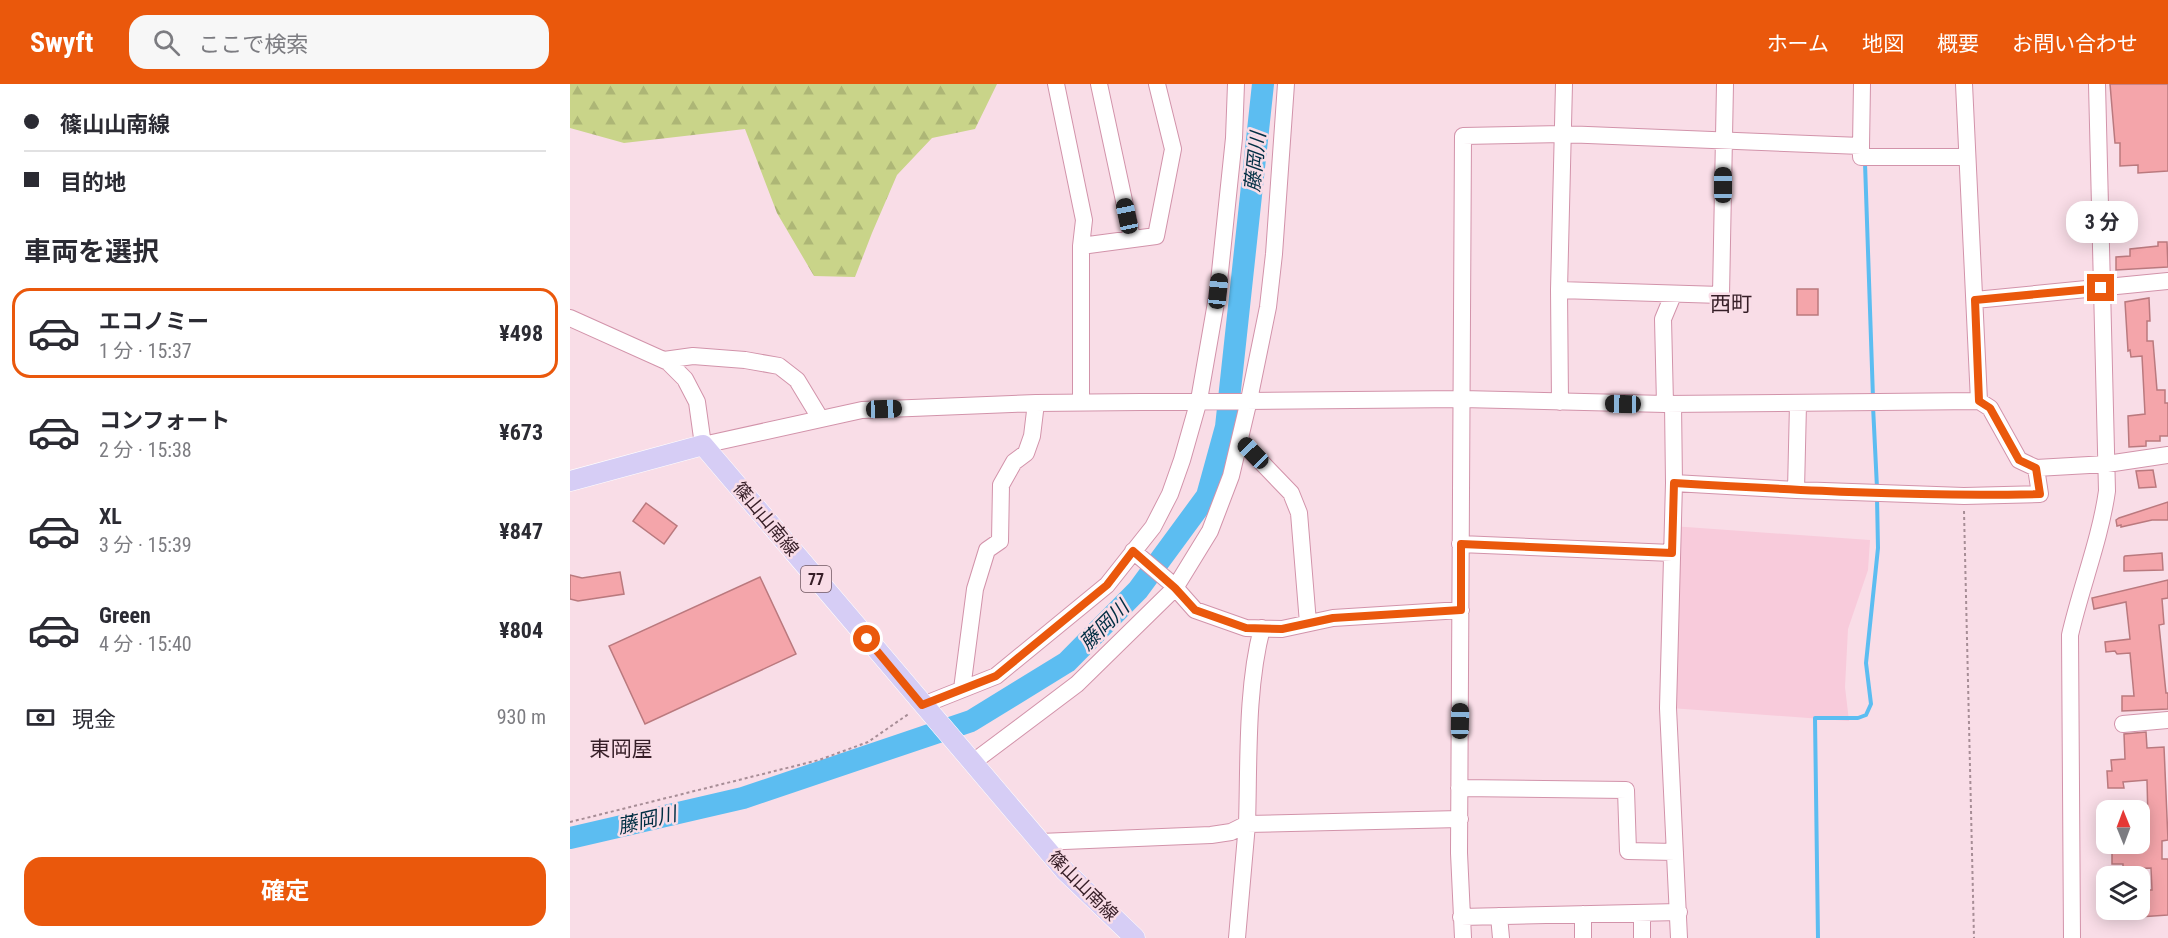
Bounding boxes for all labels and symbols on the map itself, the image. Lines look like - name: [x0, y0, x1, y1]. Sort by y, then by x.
- water label: 藤岡川: [1240, 129, 1270, 193]
- car: [1714, 167, 1732, 203]
- car: [1114, 197, 1140, 235]
- callout: 3 分: [2065, 201, 2137, 243]
- car: [1207, 272, 1229, 310]
- route end: [2087, 274, 2114, 301]
- district label: 西町: [1710, 292, 1752, 316]
- car: [1605, 395, 1641, 413]
- car: [866, 399, 902, 419]
- car: [1234, 434, 1272, 472]
- street label: 篠山山南線: [729, 477, 803, 560]
- road number: 77: [801, 566, 831, 592]
- water label: 藤岡川: [1074, 594, 1135, 655]
- route start: [853, 625, 880, 652]
- car: [1451, 703, 1469, 739]
- district label: 東岡屋: [590, 737, 653, 761]
- north arrow: [2096, 800, 2150, 854]
- water label: 藤岡川: [615, 801, 681, 838]
- street label: 篠山山南線: [1044, 846, 1123, 925]

